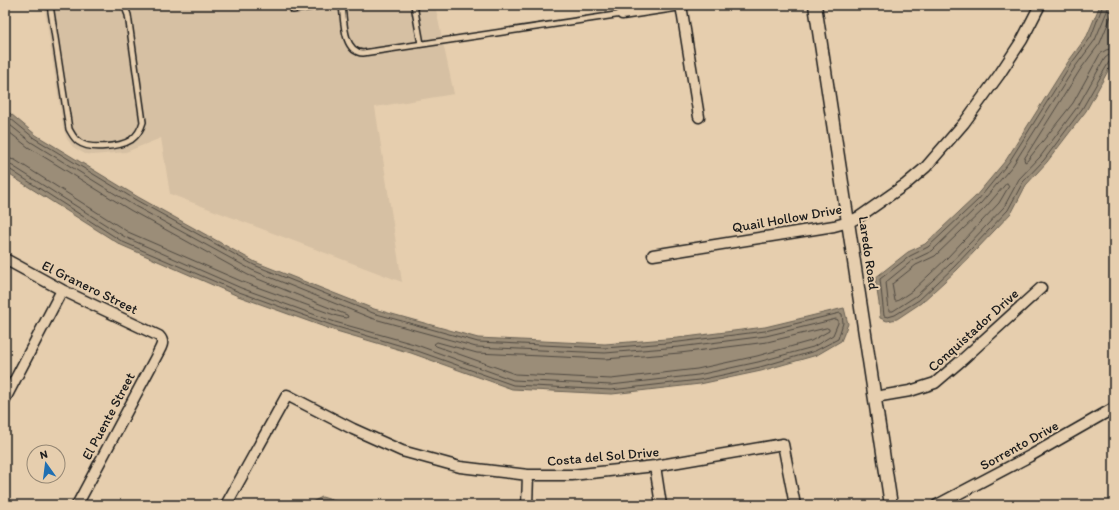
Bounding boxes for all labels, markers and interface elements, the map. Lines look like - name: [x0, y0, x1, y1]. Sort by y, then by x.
- street label: Quail Hollow Drive: [731, 200, 844, 237]
- street label: Laredo Road: [855, 215, 882, 291]
- street label: El Granero Street: [39, 257, 141, 318]
- street label: Conquistador Drive: [924, 285, 1022, 376]
- street label: El Puente Street: [78, 369, 139, 463]
- street label: Sorrento Drive: [977, 417, 1062, 474]
- street label: Costa del Sol Drive: [546, 443, 660, 470]
- north arrow: [26, 444, 66, 484]
- text: N: [39, 448, 49, 462]

